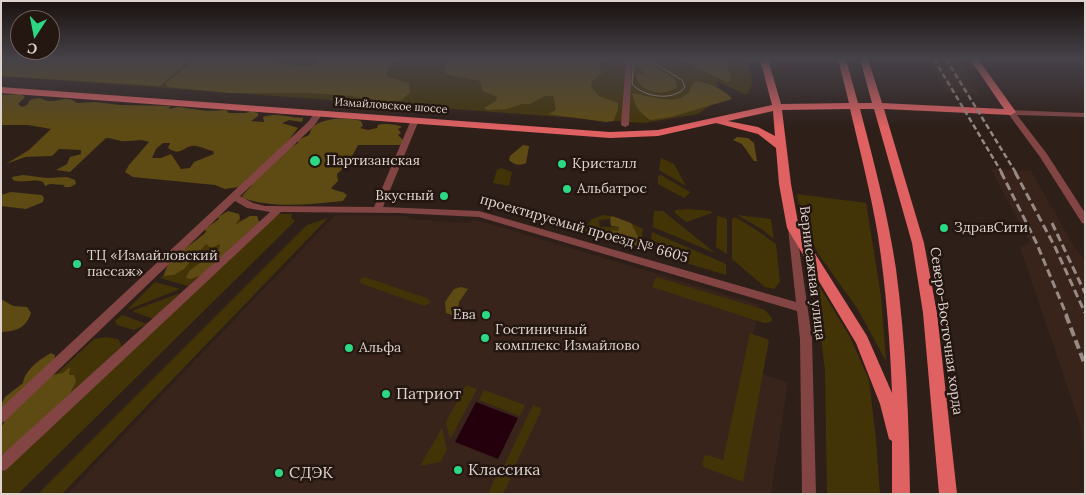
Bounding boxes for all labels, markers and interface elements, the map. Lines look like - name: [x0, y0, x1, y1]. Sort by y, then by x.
- north arrow: [10, 10, 60, 60]
- text: С: [26, 39, 39, 58]
- street label: Измайловское шоссе: [334, 95, 448, 117]
- place label: Партизанская: [326, 153, 420, 169]
- marker: Партизанская: [308, 154, 322, 168]
- place label: Кристалл: [572, 156, 637, 172]
- marker: Кристалл: [556, 158, 568, 170]
- place label: Альбатрос: [577, 181, 647, 197]
- marker: Альбатрос: [561, 183, 573, 195]
- place label: Вкусный: [375, 188, 434, 204]
- marker: Вкусный: [438, 190, 450, 202]
- street label: проектируемый проезд № 6605: [478, 191, 690, 267]
- street label: Вернисажная улица: [795, 205, 829, 341]
- place label: ЗдравСити: [954, 220, 1028, 236]
- marker: ЗдравСити: [938, 222, 950, 234]
- street label: Северо-Восточная хорда: [926, 246, 966, 416]
- place label: ТЦ «Измайловский пассаж»: [87, 248, 218, 280]
- marker: ТЦ «Измайловский пассаж»: [71, 258, 83, 270]
- place label: Ева: [453, 307, 476, 323]
- marker: Ева: [480, 309, 492, 321]
- place label: Гостиничный комплекс Измайлово: [495, 322, 640, 354]
- marker: Гостиничный комплекс Измайлово: [479, 332, 491, 344]
- place label: Альфа: [359, 340, 401, 356]
- marker: Альфа: [343, 342, 355, 354]
- place label: Патриот: [396, 384, 461, 404]
- marker: Патриот: [380, 388, 392, 400]
- place label: Классика: [468, 460, 540, 480]
- place label: СДЭК: [289, 463, 333, 483]
- marker: Классика: [452, 464, 464, 476]
- marker: СДЭК: [273, 467, 285, 479]

